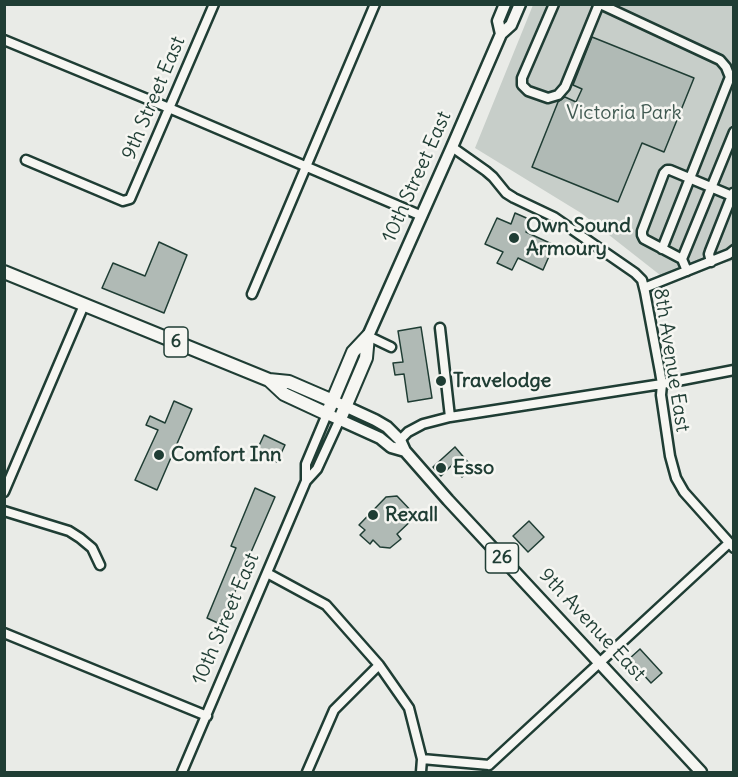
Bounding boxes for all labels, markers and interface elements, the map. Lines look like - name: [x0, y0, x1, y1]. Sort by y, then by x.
- street label: 9th Street East: [117, 33, 191, 163]
- park label: Victoria Park: [566, 101, 682, 125]
- street label: 10th Street East: [377, 108, 457, 246]
- place label: Own Sound Armoury: [526, 214, 631, 261]
- marker: Own Sound Armoury: [507, 231, 521, 245]
- street label: 8th Avenue East: [648, 286, 694, 434]
- road number: 6: [164, 327, 188, 357]
- place label: Travelodge: [453, 369, 551, 393]
- marker: Travelodge: [434, 374, 448, 388]
- place label: Comfort Inn: [171, 443, 282, 467]
- marker: Comfort Inn: [152, 448, 166, 462]
- place label: Esso: [453, 456, 494, 480]
- marker: Esso: [434, 461, 448, 475]
- place label: Rexall: [385, 503, 438, 527]
- marker: Rexall: [366, 508, 380, 522]
- road number: 26: [486, 543, 518, 573]
- street label: 10th Street East: [187, 549, 265, 689]
- street label: 9th Avenue East: [534, 564, 650, 686]

